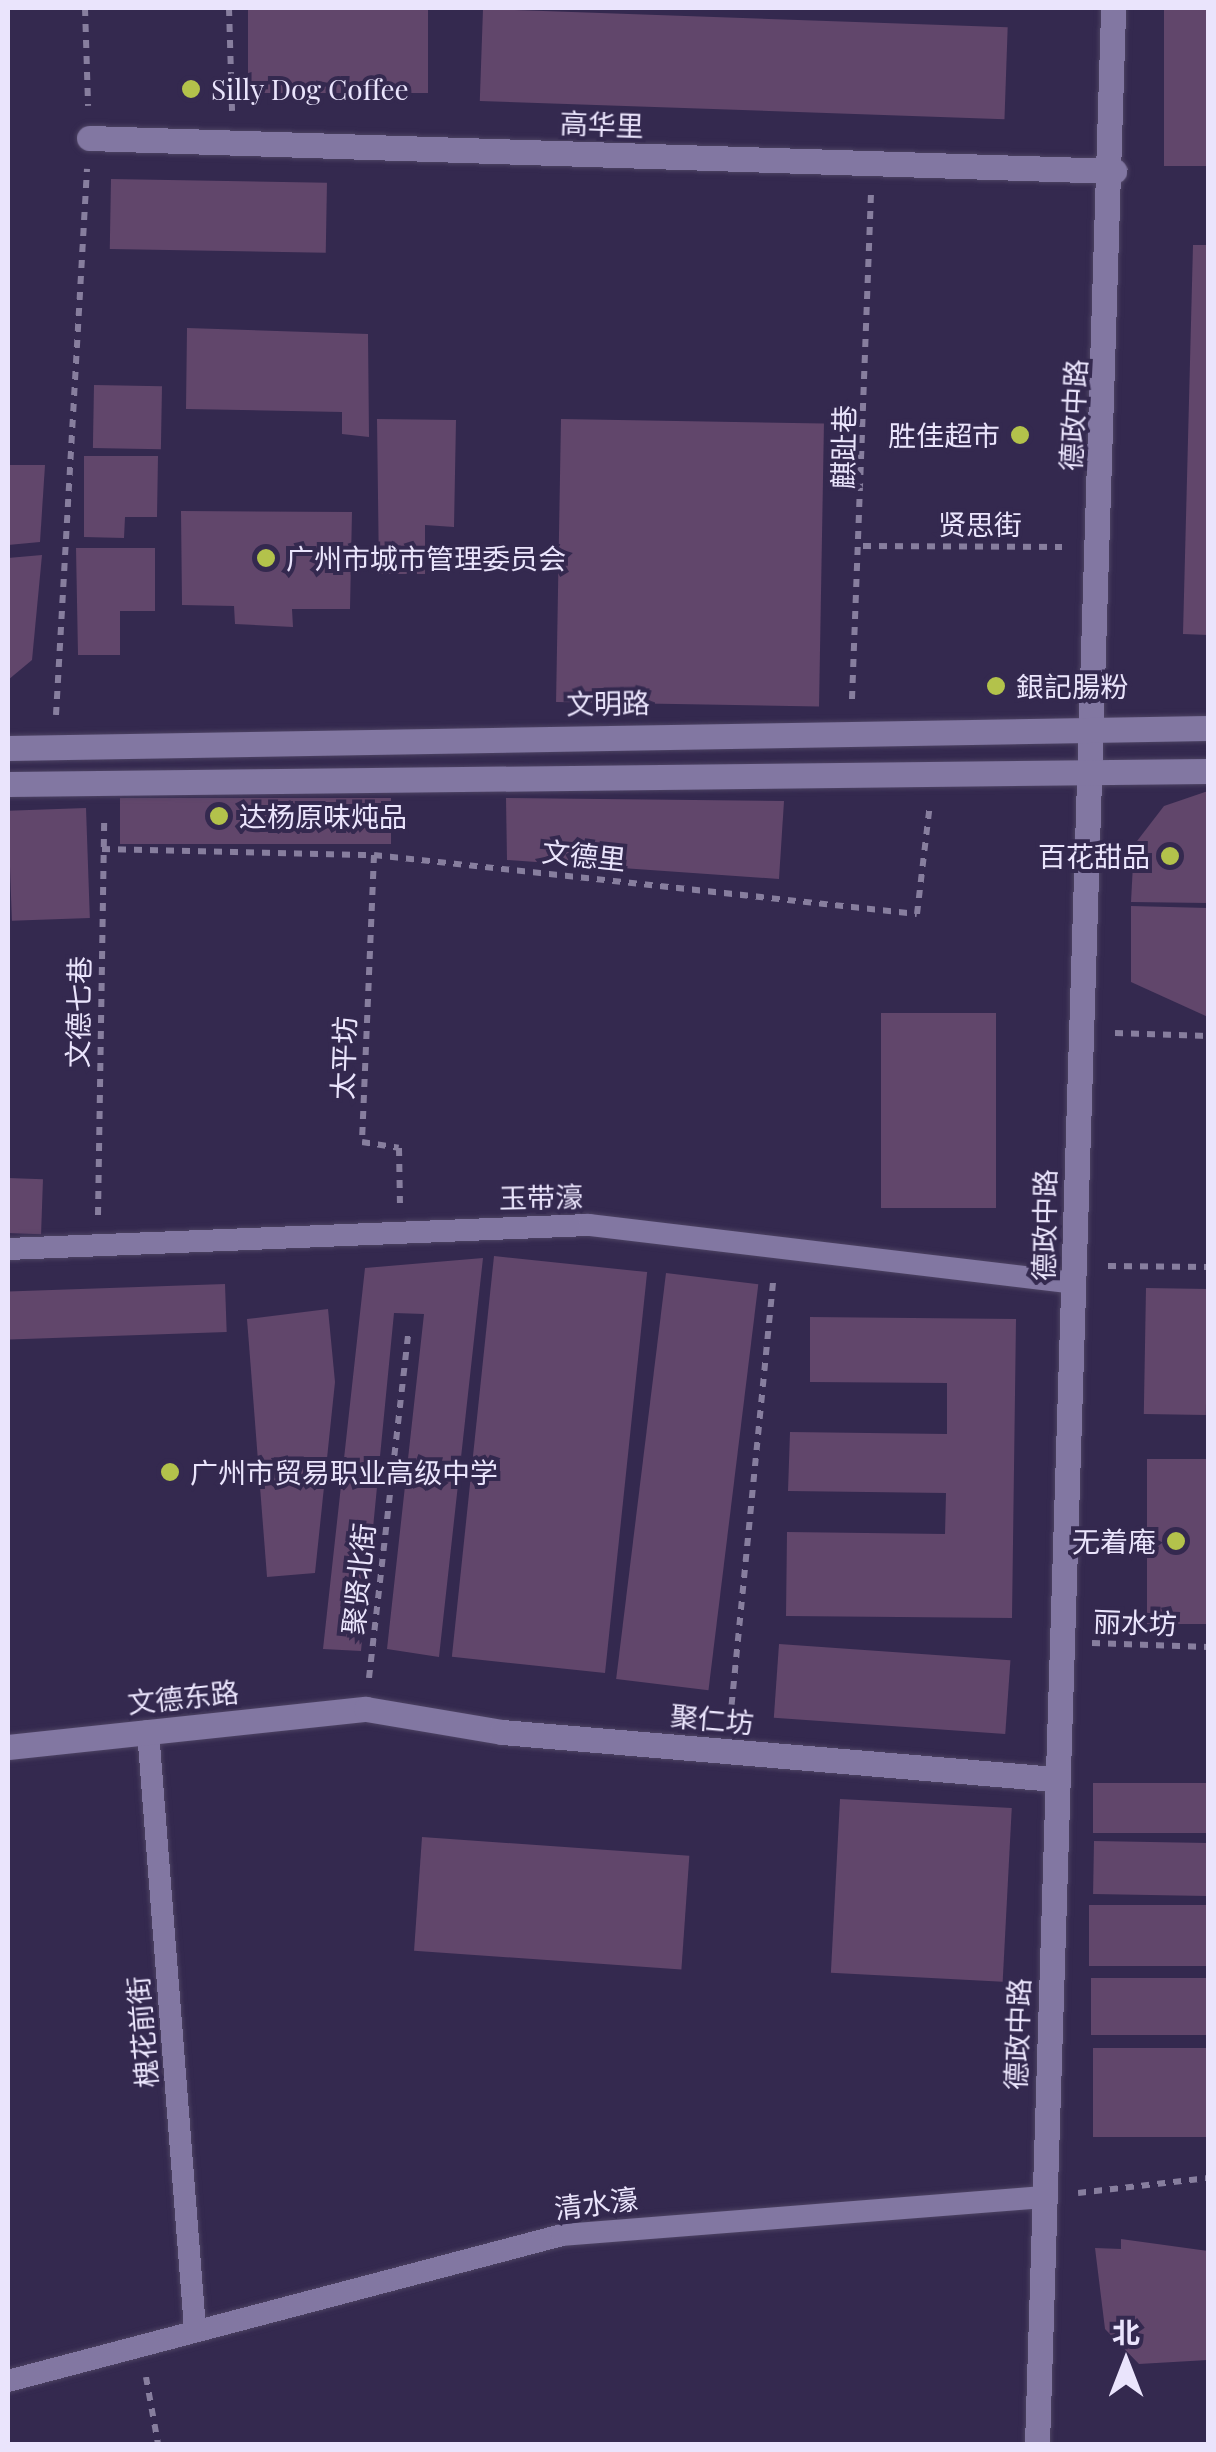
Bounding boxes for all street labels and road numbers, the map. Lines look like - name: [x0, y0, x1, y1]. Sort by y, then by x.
- street label: 高华里: [559, 106, 645, 142]
- street label: 德政中路: [1053, 358, 1093, 472]
- street label: 麒趾巷: [825, 405, 861, 489]
- street label: 贤思街: [938, 507, 1022, 541]
- street label: 文明路: [566, 685, 650, 721]
- street label: 文德里: [540, 834, 628, 876]
- street label: 文德七巷: [60, 956, 96, 1068]
- street label: 太平坊: [325, 1015, 361, 1101]
- street label: 德政中路: [1026, 1169, 1062, 1281]
- street label: 玉带濠: [499, 1179, 583, 1215]
- street label: 聚贤北街: [335, 1522, 381, 1636]
- street label: 丽水坊: [1092, 1604, 1178, 1640]
- street label: 文德东路: [126, 1674, 240, 1720]
- street label: 聚仁坊: [669, 1699, 755, 1739]
- street label: 槐花前街: [120, 1975, 164, 2089]
- street label: 德政中路: [998, 1977, 1036, 2091]
- street label: 清水濠: [552, 2181, 640, 2225]

